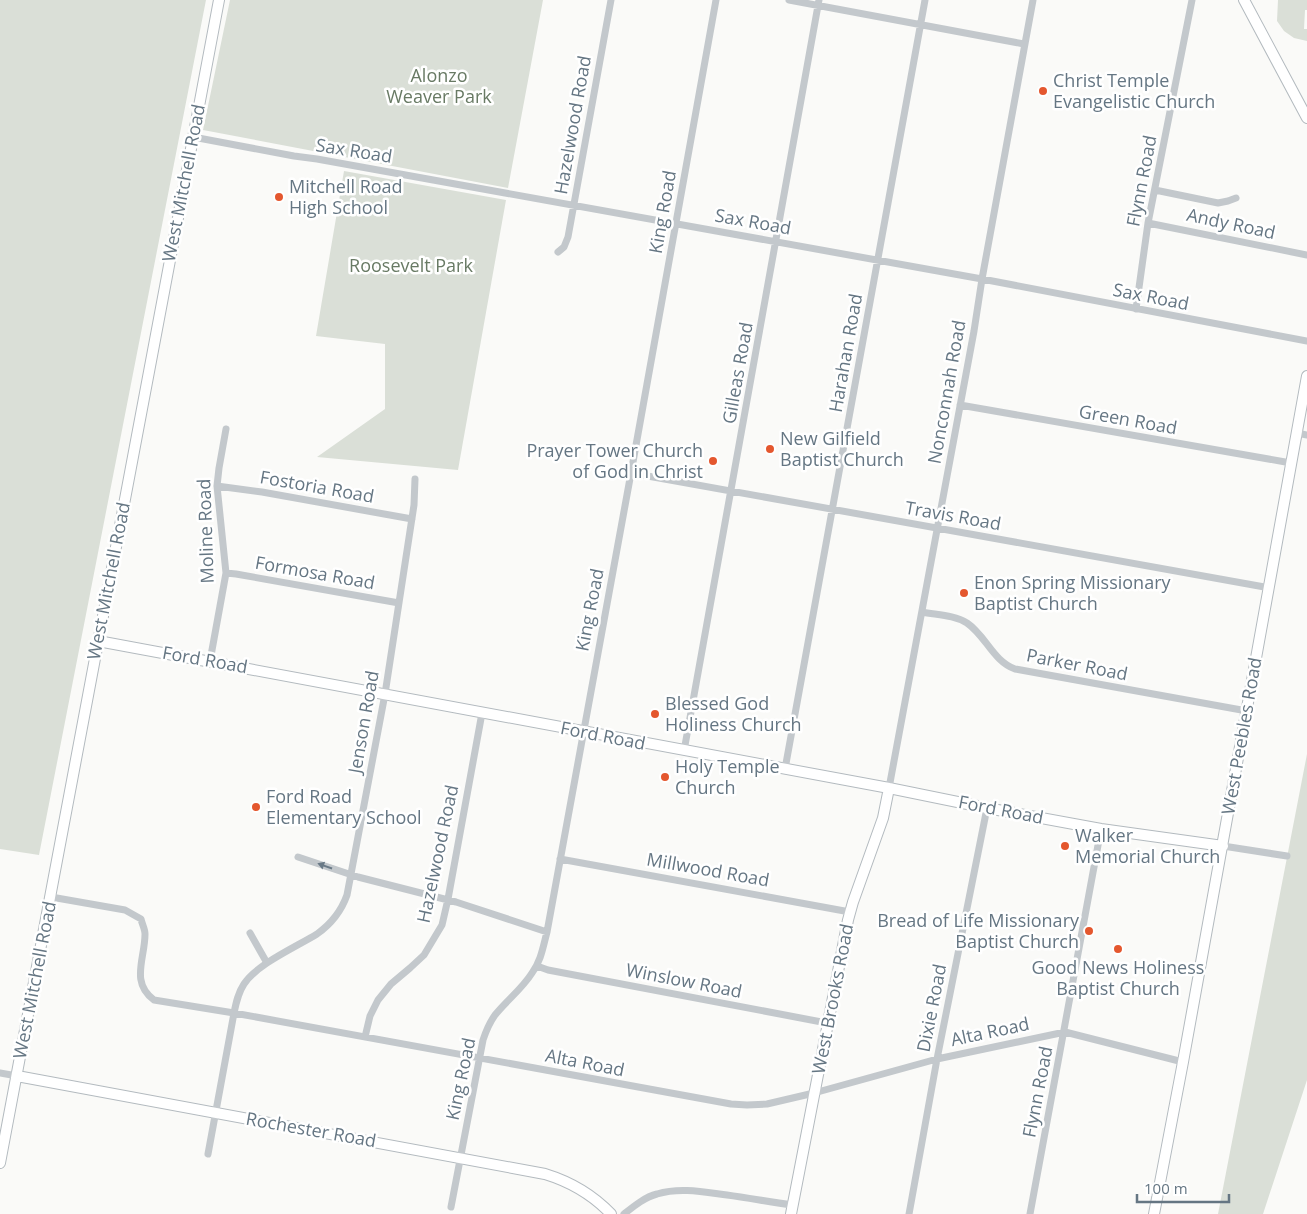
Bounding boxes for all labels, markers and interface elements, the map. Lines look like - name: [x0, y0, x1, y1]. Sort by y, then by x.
- street label: Hazelwood Road: [548, 54, 596, 196]
- park label: Alonzo Weaver Park: [386, 63, 492, 108]
- place label: Christ Temple Evangelistic Church: [1053, 68, 1215, 113]
- marker: Christ Temple Evangelistic Church: [1037, 85, 1049, 97]
- street label: West Mitchell Road: [156, 102, 210, 264]
- street label: Sax Road: [314, 132, 394, 168]
- street label: Flynn Road: [1120, 133, 1162, 229]
- street label: King Road: [643, 168, 681, 255]
- place label: Mitchell Road High School: [289, 174, 403, 219]
- marker: Mitchell Road High School: [273, 191, 285, 203]
- street label: Andy Road: [1185, 202, 1278, 244]
- street label: Sax Road: [713, 203, 793, 240]
- park label: Roosevelt Park: [349, 253, 473, 277]
- street label: Sax Road: [1111, 277, 1191, 315]
- street label: Harahan Road: [823, 291, 867, 414]
- street label: Nonconnah Road: [922, 318, 970, 466]
- street label: Gilleas Road: [716, 320, 758, 426]
- street label: Green Road: [1077, 399, 1179, 439]
- place label: New Gilfield Baptist Church: [780, 426, 904, 471]
- place label: Prayer Tower Church of God in Christ: [526, 438, 703, 483]
- marker: New Gilfield Baptist Church: [764, 443, 776, 455]
- marker: Prayer Tower Church of God in Christ: [707, 455, 719, 467]
- street label: Fostoria Road: [258, 464, 376, 508]
- street label: Moline Road: [191, 478, 219, 584]
- street label: Travis Road: [903, 495, 1003, 535]
- street label: West Mitchell Road: [81, 500, 135, 662]
- street label: Formosa Road: [253, 550, 377, 594]
- street label: King Road: [569, 566, 609, 653]
- place label: Enon Spring Missionary Baptist Church: [974, 570, 1172, 615]
- marker: Enon Spring Missionary Baptist Church: [958, 587, 970, 599]
- street label: Ford Road: [161, 640, 250, 678]
- street label: Parker Road: [1024, 642, 1130, 686]
- street label: West Peebles Road: [1215, 655, 1267, 816]
- street label: Jenson Road: [342, 669, 384, 777]
- place label: Blessed God Holiness Church: [665, 691, 802, 736]
- marker: Blessed God Holiness Church: [649, 708, 661, 720]
- street label: Ford Road: [559, 715, 648, 755]
- place label: Holy Temple Church: [675, 754, 780, 799]
- marker: Holy Temple Church: [659, 771, 671, 783]
- street label: Hazelwood Road: [411, 783, 463, 925]
- place label: Ford Road Elementary School: [266, 784, 422, 829]
- street label: Ford Road: [957, 789, 1046, 829]
- marker: Ford Road Elementary School: [250, 801, 262, 813]
- place label: Walker Memorial Church: [1075, 823, 1220, 868]
- marker: Walker Memorial Church: [1059, 840, 1071, 852]
- street label: Millwood Road: [645, 846, 771, 892]
- one-way arrow: [317, 862, 332, 870]
- street label: West Mitchell Road: [7, 899, 61, 1061]
- place label: Bread of Life Missionary Baptist Church: [877, 908, 1080, 953]
- street label: West Brooks Road: [806, 922, 858, 1076]
- marker: Bread of Life Missionary Baptist Church: [1083, 925, 1095, 937]
- marker: Good News Holiness Baptist Church: [1112, 943, 1124, 955]
- place label: Good News Holiness Baptist Church: [1032, 955, 1204, 1000]
- street label: Winslow Road: [624, 957, 744, 1003]
- street label: Dixie Road: [911, 962, 951, 1054]
- street label: Alta Road: [948, 1011, 1031, 1051]
- street label: King Road: [440, 1035, 480, 1122]
- street label: Alta Road: [544, 1043, 627, 1081]
- street label: Flynn Road: [1016, 1044, 1058, 1140]
- street label: Rochester Road: [244, 1106, 378, 1152]
- scale bar: [1137, 1172, 1230, 1204]
- text: 100 m: [1144, 1178, 1188, 1198]

